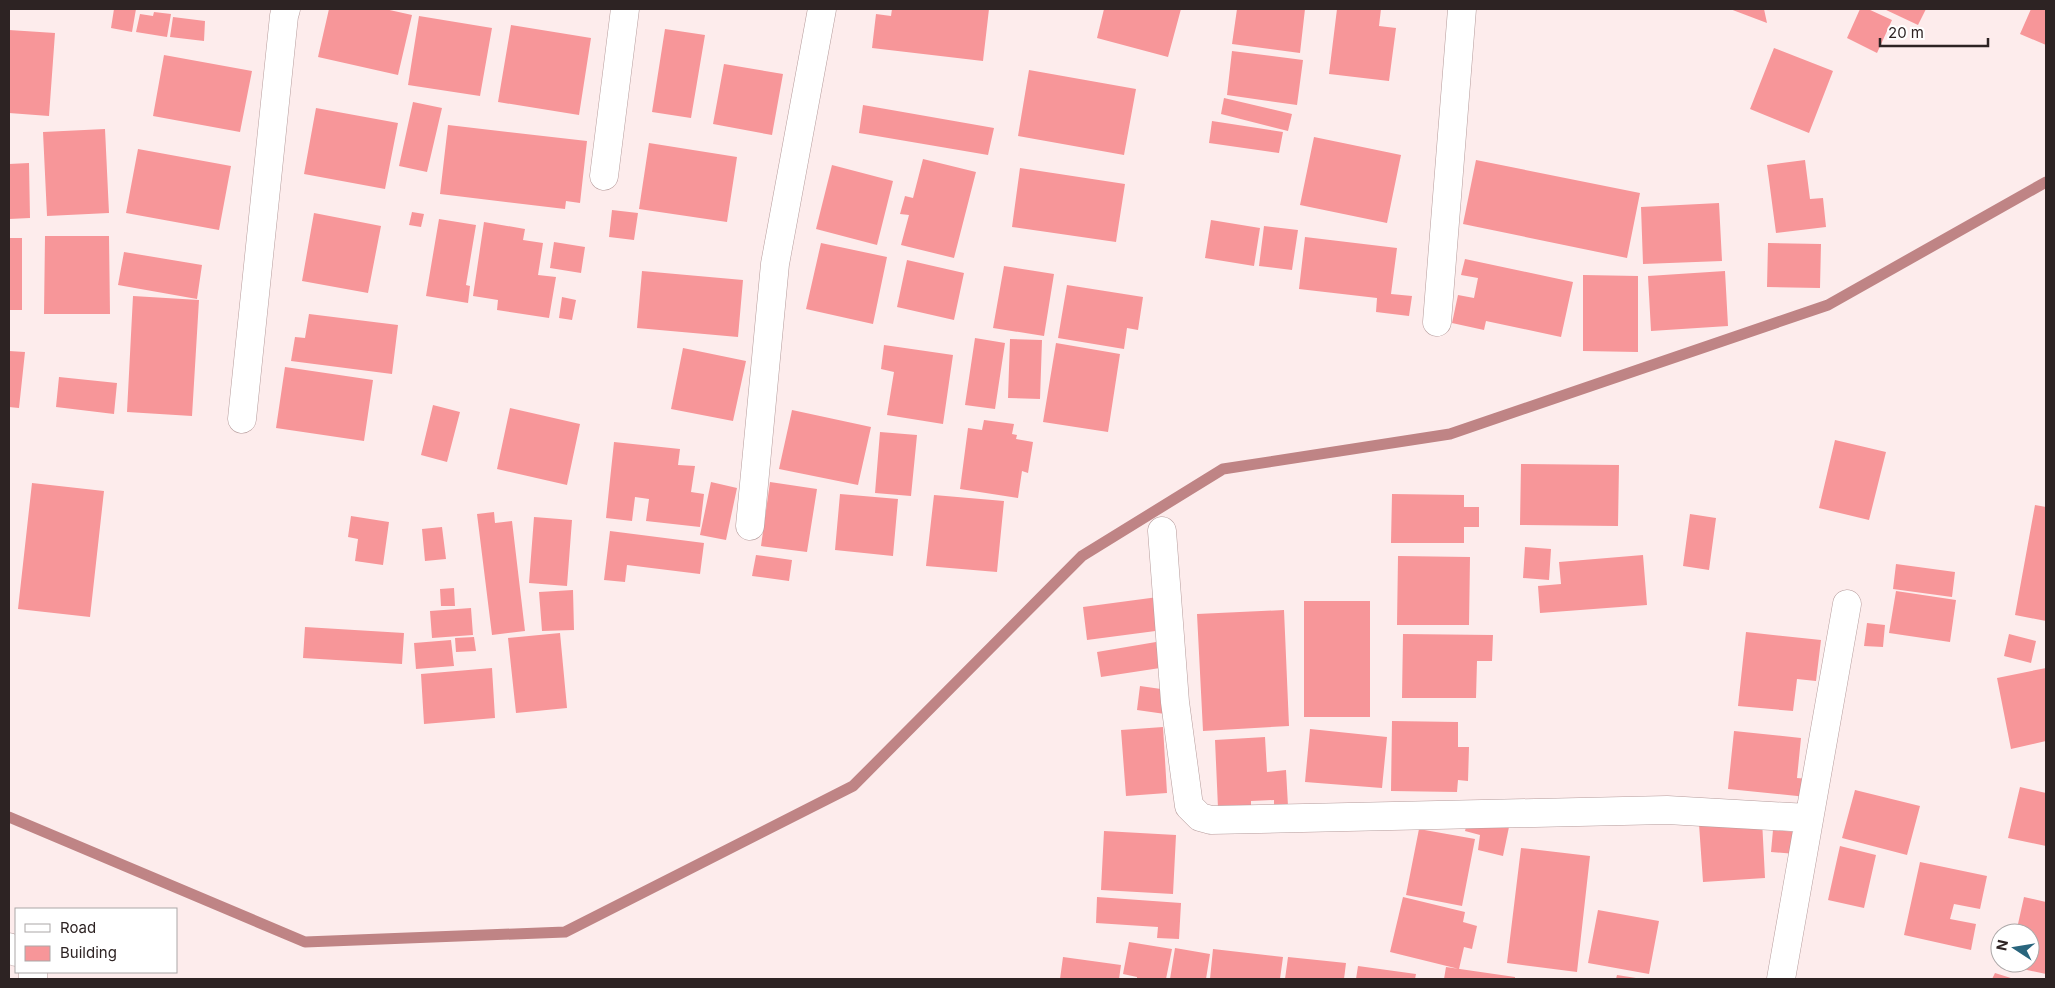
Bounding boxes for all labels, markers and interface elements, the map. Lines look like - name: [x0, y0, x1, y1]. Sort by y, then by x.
- scale bar: [1880, 15, 1988, 47]
- text: 20 m: [1888, 23, 1924, 42]
- legend: [15, 908, 178, 973]
- text: Road: [60, 918, 96, 937]
- north arrow: [1990, 923, 2040, 973]
- text: N: [1992, 938, 2011, 952]
- text: Building: [60, 943, 117, 962]

